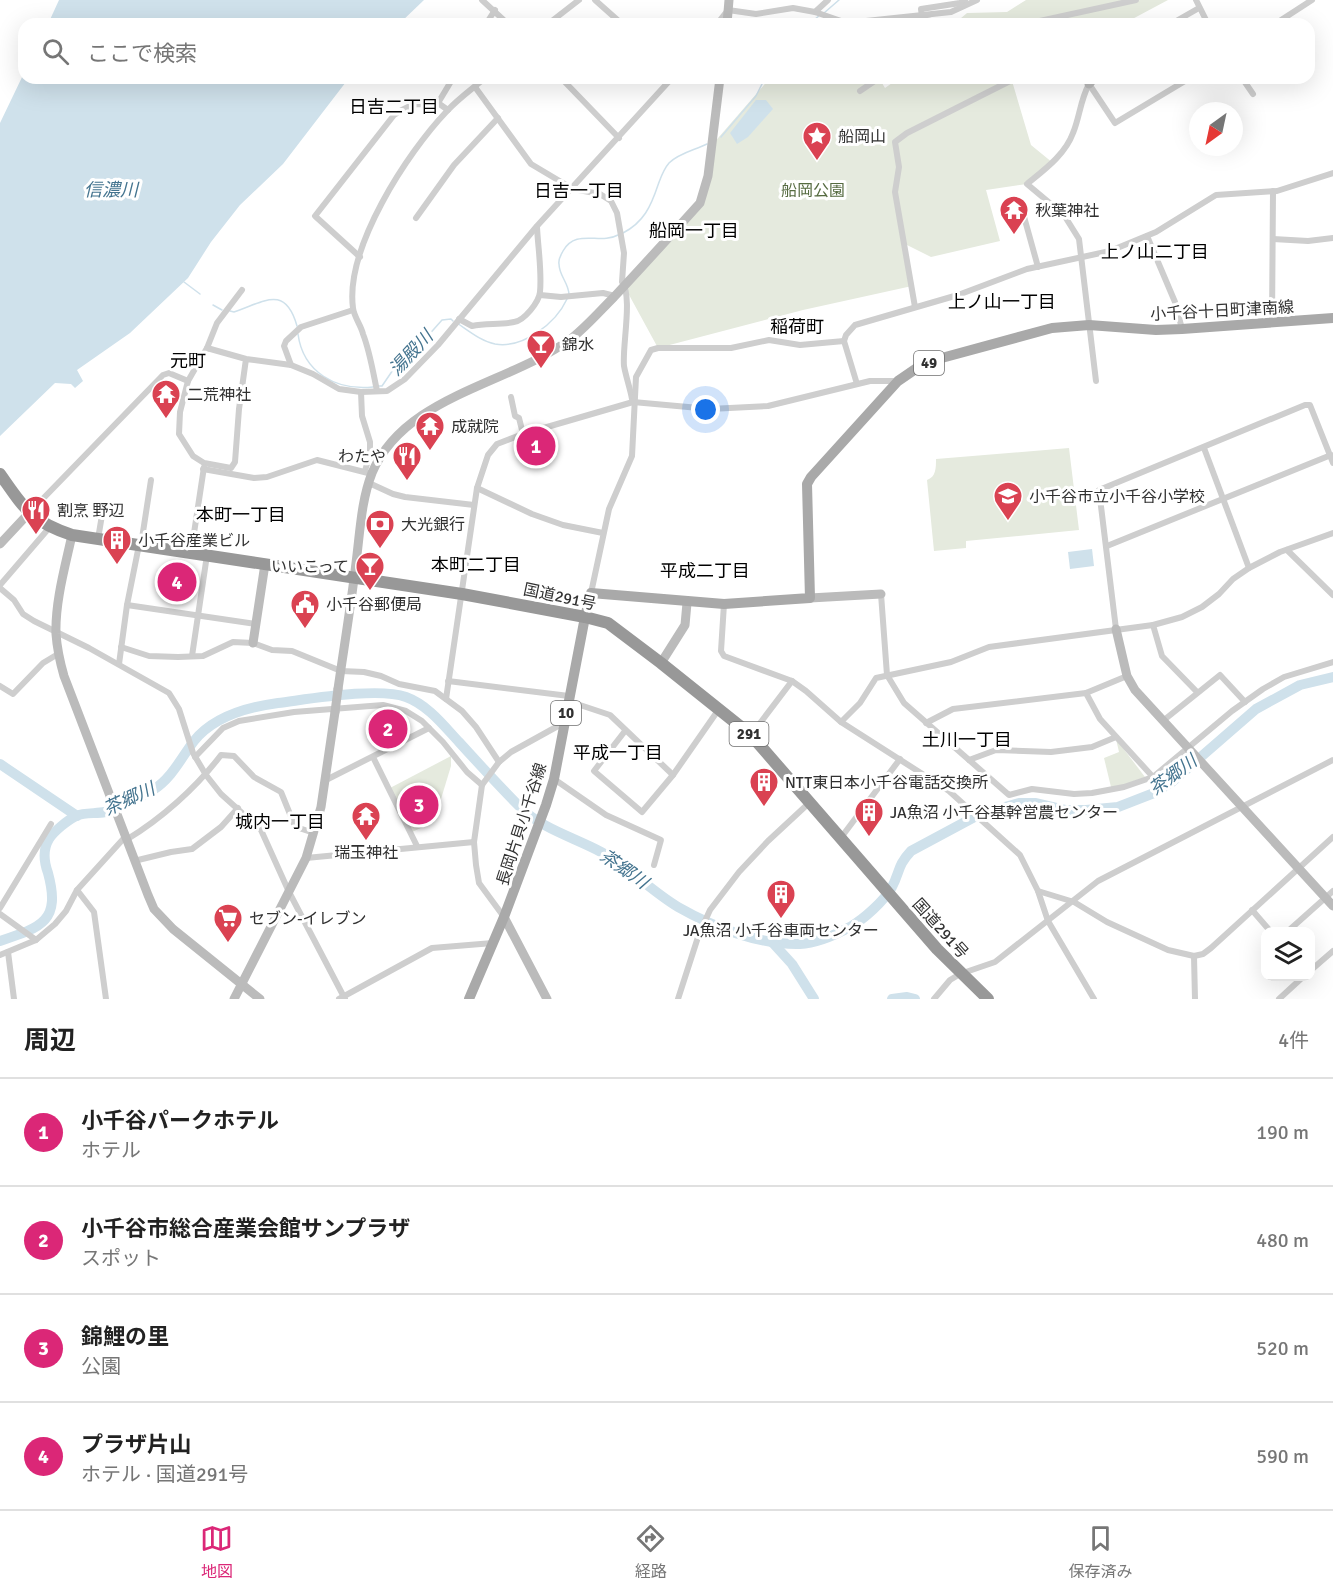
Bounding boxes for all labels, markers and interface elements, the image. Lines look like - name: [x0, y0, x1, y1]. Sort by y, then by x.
- search box: [18, 18, 1315, 84]
- icon: search: [39, 35, 72, 68]
- text: ここで検索: [87, 40, 197, 67]
- district label: 日吉二丁目: [349, 96, 439, 118]
- north arrow: [1189, 102, 1243, 156]
- place icon: 船岡山: [801, 120, 833, 162]
- place label: 船岡山: [838, 127, 886, 147]
- water label: 信濃川: [84, 179, 140, 201]
- district label: 日吉一丁目: [534, 180, 624, 202]
- park label: 船岡公園: [781, 181, 845, 201]
- temple icon: 秋葉神社: [998, 194, 1030, 236]
- place label: 秋葉神社: [1035, 201, 1099, 221]
- district label: 船岡一丁目: [649, 220, 739, 242]
- district label: 上ノ山二丁目: [1101, 241, 1209, 263]
- district label: 上ノ山一丁目: [948, 291, 1056, 313]
- street label: 小千谷十日町津南線: [1150, 297, 1294, 325]
- district label: 稲荷町: [770, 316, 824, 338]
- water label: 湯殿川: [385, 324, 439, 380]
- bar icon: 錦水: [525, 328, 557, 370]
- place label: 錦水: [562, 335, 594, 355]
- district label: 元町: [170, 350, 206, 372]
- road number: 49: [914, 351, 944, 375]
- temple icon: 二荒神社: [150, 378, 182, 420]
- place label: 二荒神社: [187, 385, 251, 405]
- your location: [691, 395, 720, 424]
- temple icon: 成就院: [414, 410, 446, 452]
- place label: 成就院: [451, 417, 499, 437]
- pin: 1: [516, 424, 556, 468]
- restaurant icon: わたや: [391, 440, 423, 482]
- place label: わたや: [338, 447, 386, 467]
- school or university icon: 小千谷市立小千谷小学校: [992, 480, 1024, 522]
- place label: 小千谷市立小千谷小学校: [1029, 487, 1205, 507]
- restaurant icon: 割烹 野辺: [20, 494, 52, 536]
- place label: 割烹 野辺: [57, 501, 125, 521]
- district label: 本町一丁目: [196, 504, 286, 526]
- bank icon: 大光銀行: [364, 508, 396, 550]
- place label: 大光銀行: [401, 515, 465, 535]
- building icon: 小千谷産業ビル: [101, 524, 133, 566]
- place label: 小千谷産業ビル: [138, 531, 250, 551]
- bar icon: いいこって: [354, 550, 386, 592]
- district label: 本町二丁目: [431, 554, 521, 576]
- place label: いいこって: [271, 557, 349, 577]
- pin: 4: [158, 560, 196, 604]
- district label: 平成二丁目: [660, 560, 750, 582]
- street label: 国道291号: [522, 580, 598, 614]
- public building icon: 小千谷郵便局: [289, 588, 321, 630]
- place label: 小千谷郵便局: [326, 595, 422, 615]
- road number: 10: [551, 701, 581, 725]
- pin: 2: [368, 706, 408, 752]
- road number: 291: [730, 722, 768, 746]
- district label: 土川一丁目: [922, 729, 1012, 751]
- district label: 平成一丁目: [573, 742, 663, 764]
- water label: 茶郷川: [1145, 749, 1203, 800]
- street label: 長岡片貝小千谷線: [493, 760, 551, 888]
- building icon: NTT東日本小千谷電話交換所: [748, 766, 780, 808]
- place label: NTT東日本小千谷電話交換所: [785, 773, 988, 793]
- water label: 茶郷川: [100, 777, 160, 820]
- pin: 3: [400, 782, 438, 828]
- building icon: JA魚沼 小千谷基幹営農センター: [853, 796, 885, 838]
- temple icon: 瑞玉神社: [350, 800, 382, 842]
- place label: JA魚沼 小千谷基幹営農センター: [890, 803, 1118, 823]
- district label: 城内一丁目: [235, 811, 325, 833]
- place label: 瑞玉神社: [334, 843, 398, 863]
- water label: 茶郷川: [596, 845, 654, 895]
- building icon: JA魚沼 小千谷車両センター: [765, 878, 797, 920]
- street label: 国道291号: [908, 895, 972, 963]
- supermarket icon: セブン-イレブン: [212, 902, 244, 944]
- place label: セブン-イレブン: [249, 909, 367, 929]
- place label: JA魚沼 小千谷車両センター: [683, 921, 879, 941]
- map controls: [1261, 927, 1315, 981]
- button: layers: [1261, 927, 1315, 981]
- text: 周辺: [24, 1025, 76, 1057]
- text: 4件: [1278, 1028, 1309, 1053]
- text: 小千谷パークホテル: [81, 1107, 279, 1134]
- text: 1: [38, 1120, 49, 1145]
- text: 190 m: [1256, 1120, 1309, 1145]
- text: ホテル: [81, 1138, 141, 1163]
- text: 小千谷市総合産業会館サンプラザ: [81, 1215, 410, 1242]
- text: 2: [38, 1228, 49, 1253]
- text: 480 m: [1256, 1228, 1309, 1253]
- text: スポット: [81, 1246, 161, 1271]
- text: 錦鯉の里: [81, 1323, 169, 1350]
- text: 3: [38, 1336, 49, 1361]
- text: 520 m: [1256, 1336, 1309, 1361]
- text: 公園: [81, 1354, 121, 1379]
- text: プラザ片山: [81, 1431, 191, 1458]
- text: 4: [38, 1444, 49, 1469]
- text: 590 m: [1256, 1444, 1309, 1469]
- text: ホテル · 国道291号: [81, 1462, 248, 1487]
- tab: 地図: [200, 1522, 233, 1582]
- tab: 経路: [634, 1522, 667, 1582]
- tab: 保存済み: [1068, 1522, 1132, 1582]

